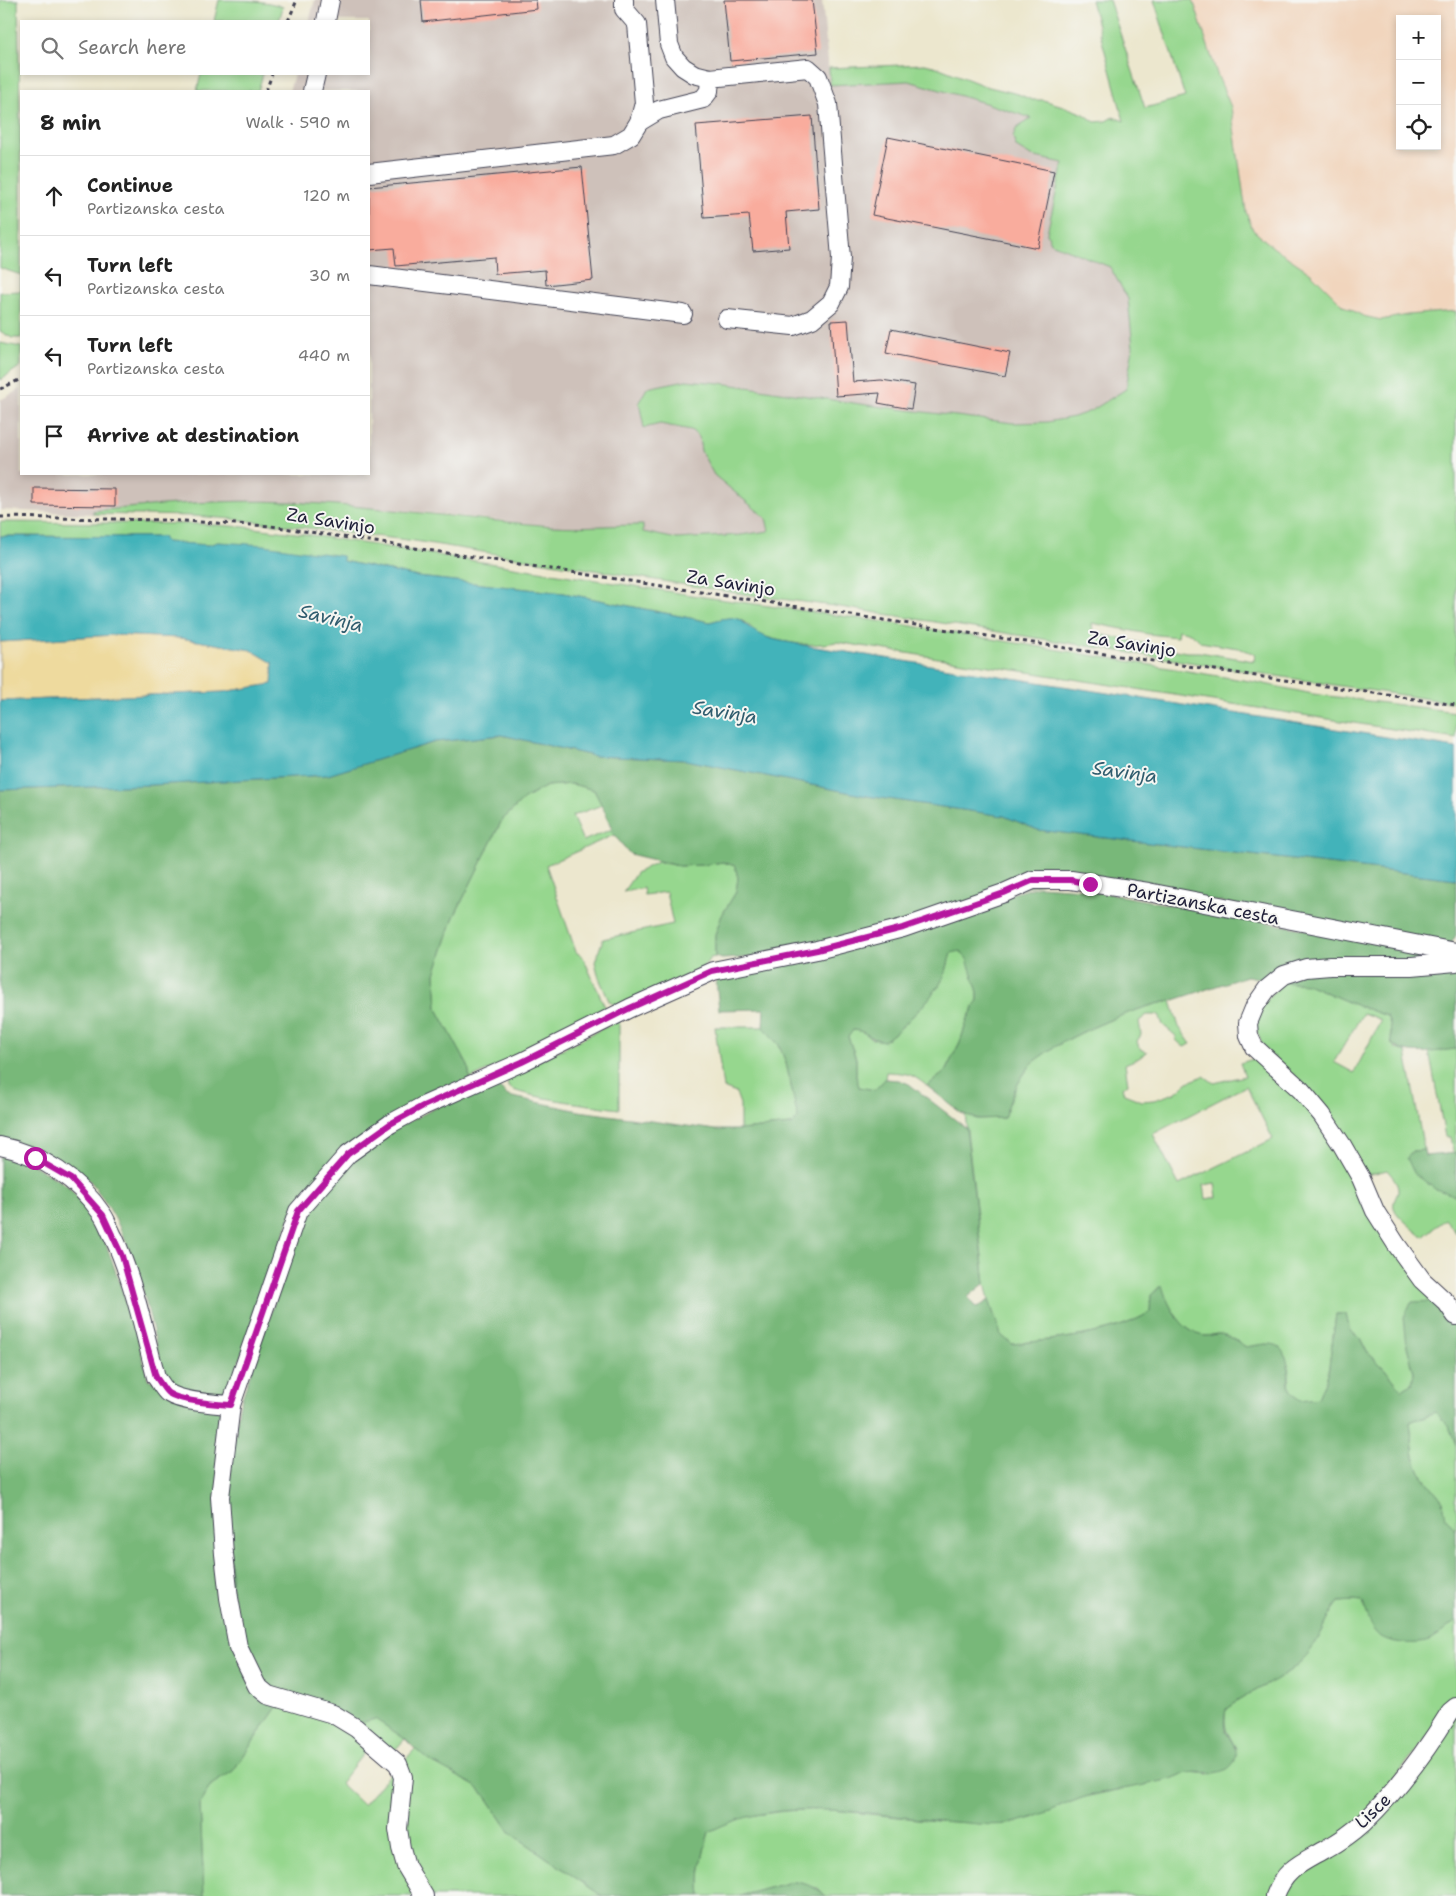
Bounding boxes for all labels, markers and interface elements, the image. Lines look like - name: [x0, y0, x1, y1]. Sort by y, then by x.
- map controls: [1396, 15, 1441, 150]
- button: +: [1396, 15, 1441, 60]
- search box: [20, 20, 370, 75]
- icon: search: [38, 34, 66, 62]
- text: Search here: [78, 35, 187, 60]
- button: −: [1396, 60, 1441, 105]
- button: locate: [1396, 105, 1441, 150]
- text: 8 min: [40, 109, 101, 137]
- text: Walk · 590 m: [245, 112, 350, 133]
- text: Continue: [87, 173, 173, 198]
- icon: ahead: [40, 182, 68, 210]
- text: 120 m: [303, 185, 350, 206]
- text: Partizanska cesta: [87, 198, 224, 219]
- text: Turn left: [87, 253, 173, 278]
- icon: left: [40, 262, 68, 290]
- text: 30 m: [309, 265, 350, 286]
- text: Partizanska cesta: [87, 278, 224, 299]
- text: Turn left: [87, 333, 173, 358]
- icon: left: [40, 342, 68, 370]
- text: 440 m: [298, 345, 350, 366]
- text: Partizanska cesta: [87, 358, 224, 379]
- icon: arrive: [40, 422, 68, 450]
- text: Arrive at destination: [87, 423, 299, 448]
- street label: Za Savinjo: [285, 502, 377, 540]
- street label: Za Savinjo: [685, 564, 777, 602]
- water label: Savinja: [296, 598, 366, 638]
- street label: Za Savinjo: [1086, 625, 1178, 663]
- water label: Savinja: [691, 695, 759, 729]
- water label: Savinja: [1091, 755, 1159, 789]
- route end: [1079, 873, 1102, 896]
- street label: Partizanska cesta: [1125, 877, 1281, 931]
- route start: [24, 1147, 47, 1170]
- street label: Lisce: [1350, 1788, 1396, 1834]

